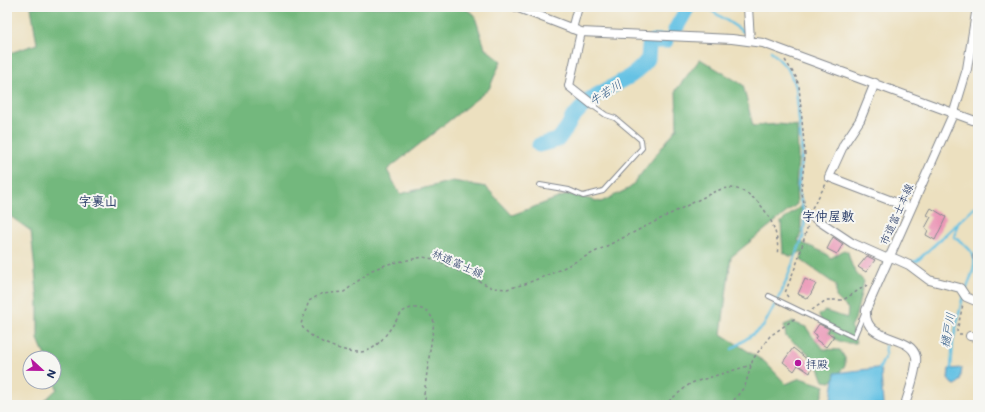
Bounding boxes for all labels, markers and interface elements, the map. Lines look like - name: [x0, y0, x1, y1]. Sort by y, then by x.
- water label: 牛若川: [585, 76, 625, 108]
- street label: 市道富士本線: [876, 181, 916, 247]
- district label: 字裏山: [78, 192, 118, 209]
- district label: 字仲屋敷: [802, 207, 855, 224]
- street label: 林道富士線: [430, 245, 486, 281]
- water label: 樋戸川: [936, 311, 958, 349]
- north arrow: [22, 350, 62, 390]
- place label: 拝殿: [806, 356, 828, 371]
- marker: 拝殿: [793, 358, 803, 368]
- text: N: [43, 367, 60, 381]

